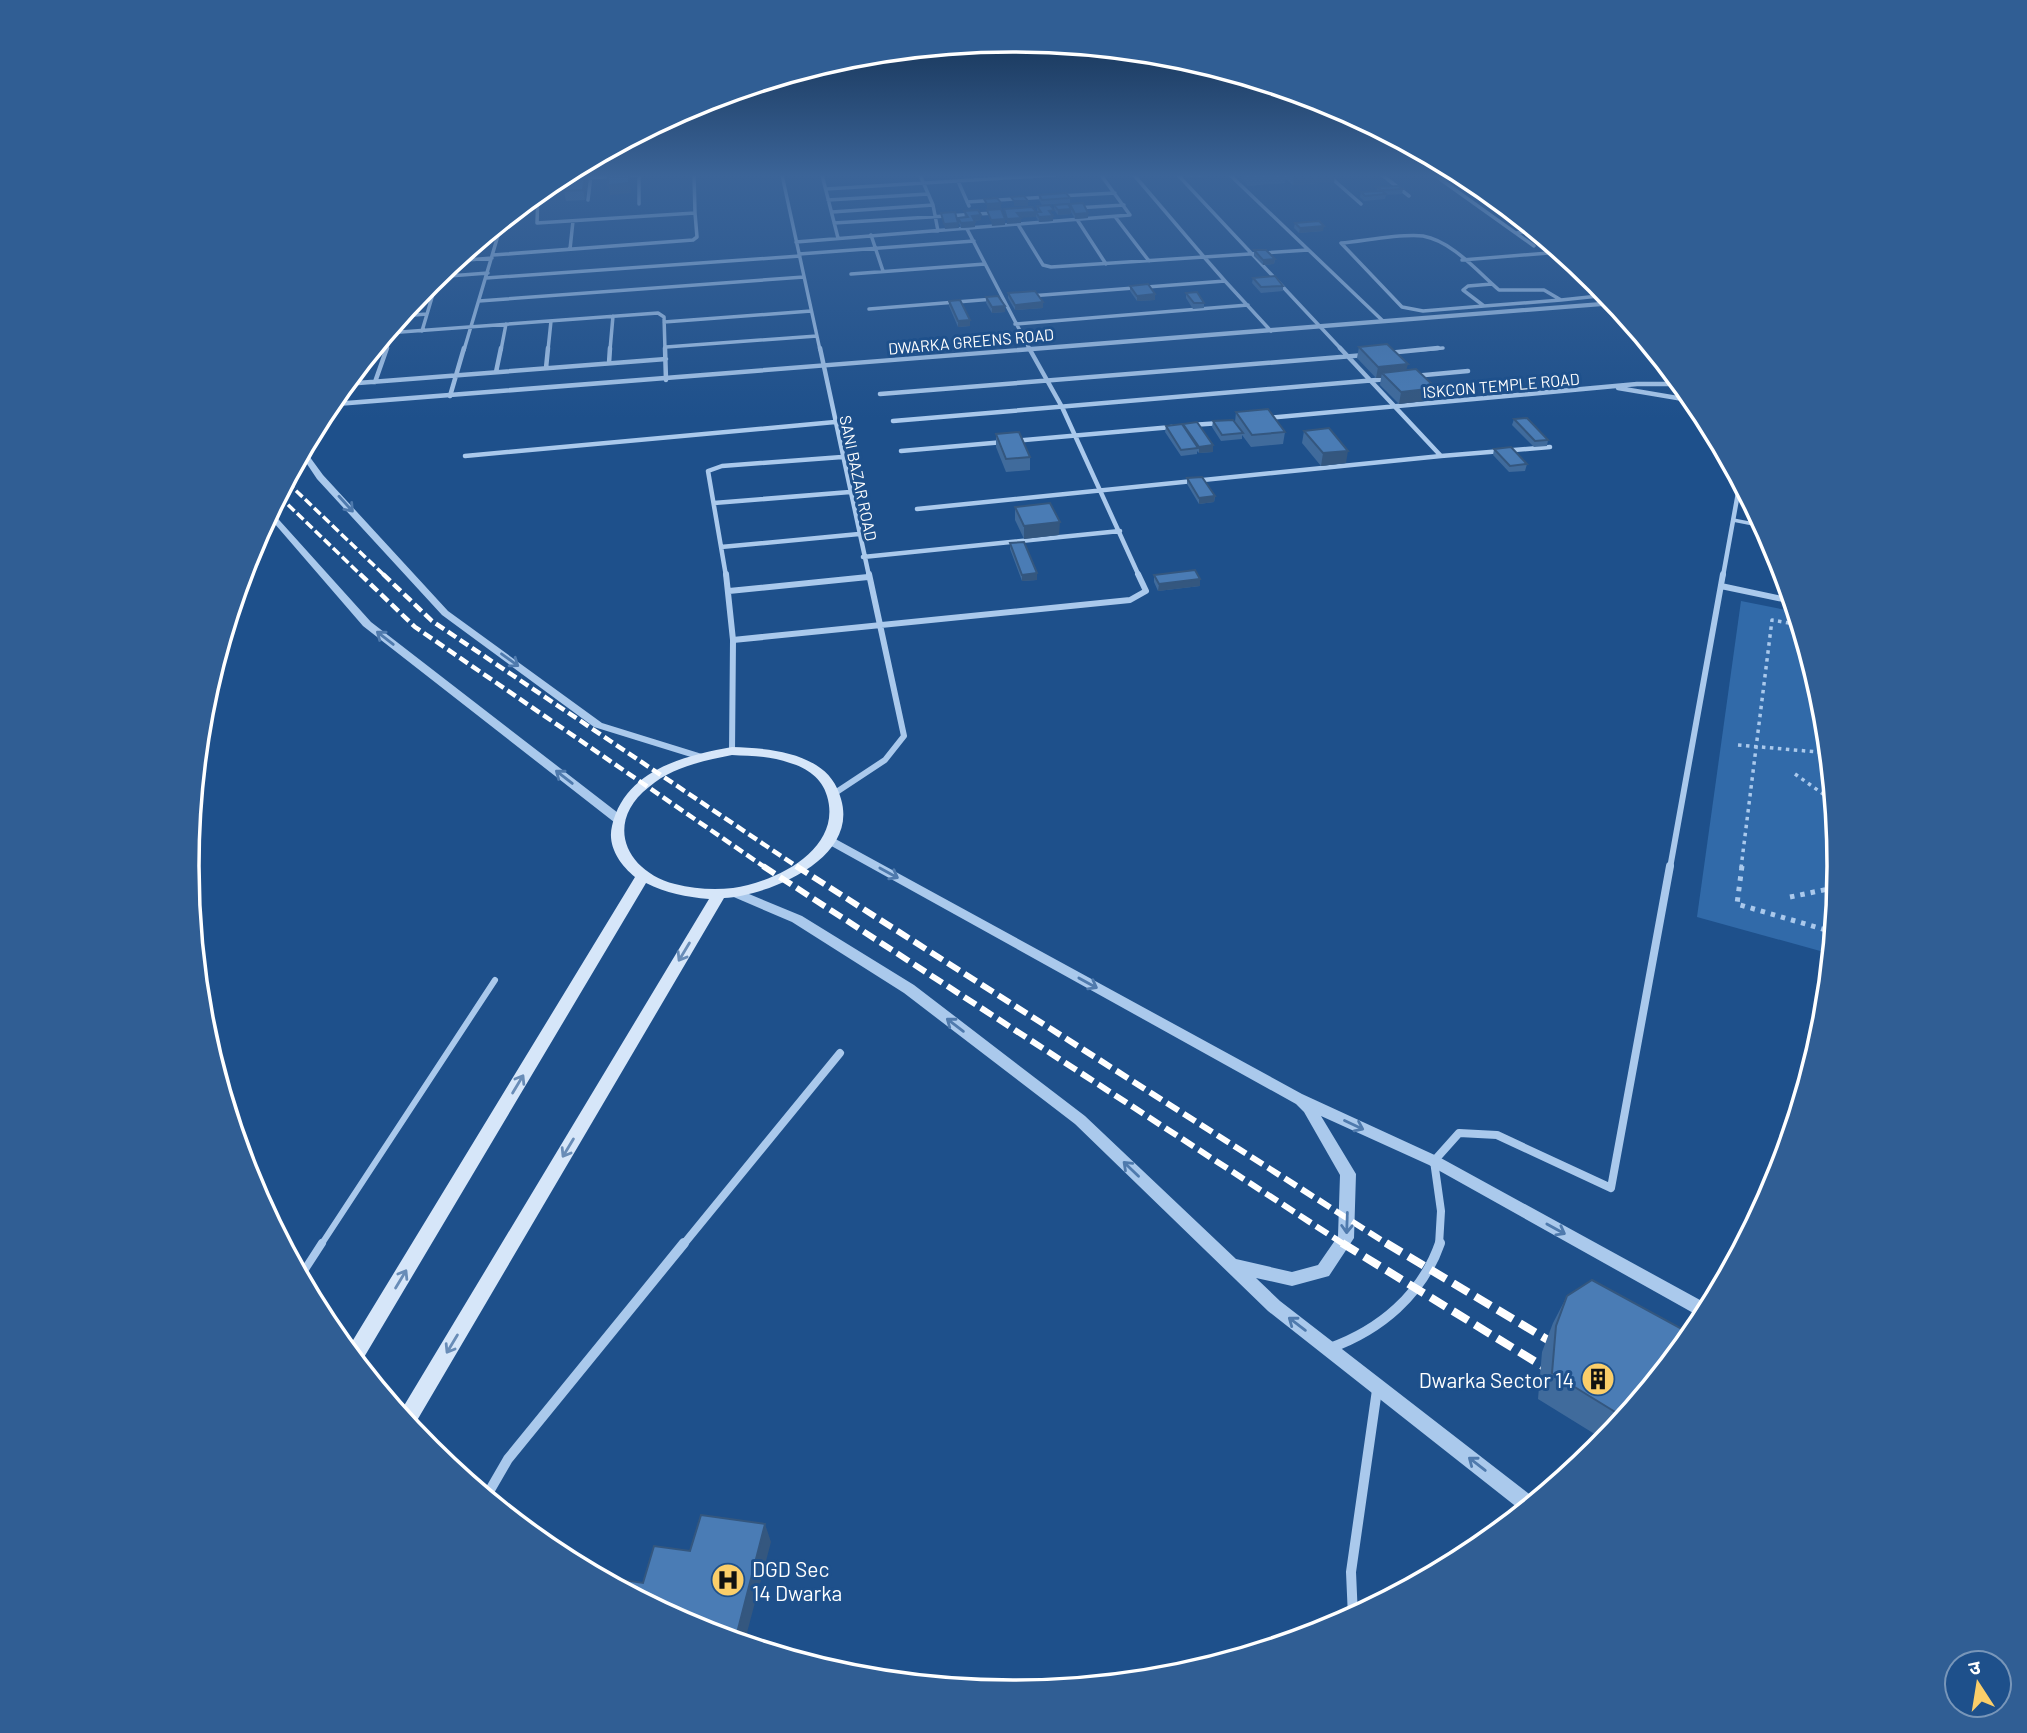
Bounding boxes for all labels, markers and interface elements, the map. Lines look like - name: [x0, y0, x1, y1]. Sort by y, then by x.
- street label: DWARKA GREENS ROAD: [887, 324, 1055, 358]
- street label: ISKCON TEMPLE ROAD: [1422, 369, 1580, 401]
- street label: SANI BAZAR ROAD: [836, 414, 882, 542]
- one-way arrow: [337, 495, 354, 512]
- one-way arrow: [376, 630, 394, 645]
- one-way arrow: [500, 653, 519, 668]
- one-way arrow: [556, 769, 574, 784]
- one-way arrow: [879, 866, 899, 880]
- one-way arrow: [677, 942, 691, 962]
- one-way arrow: [1078, 977, 1098, 991]
- one-way arrow: [946, 1018, 965, 1033]
- one-way arrow: [512, 1074, 526, 1094]
- one-way arrow: [1343, 1118, 1364, 1132]
- one-way arrow: [561, 1138, 575, 1158]
- one-way arrow: [1123, 1161, 1140, 1178]
- one-way arrow: [1340, 1211, 1354, 1234]
- one-way arrow: [1545, 1223, 1566, 1236]
- one-way arrow: [394, 1269, 408, 1289]
- one-way arrow: [1289, 1317, 1307, 1332]
- one-way arrow: [445, 1333, 459, 1353]
- building icon: Dwarka Sector 14: [1579, 1360, 1617, 1398]
- place label: Dwarka Sector 14: [1419, 1367, 1574, 1392]
- one-way arrow: [1468, 1456, 1487, 1471]
- place label: DGD Sec 14 Dwarka: [752, 1556, 842, 1605]
- hospital icon: DGD Sec 14 Dwarka: [709, 1561, 747, 1599]
- north arrow: [1943, 1649, 2013, 1719]
- text: उ: [1967, 1654, 1983, 1679]

